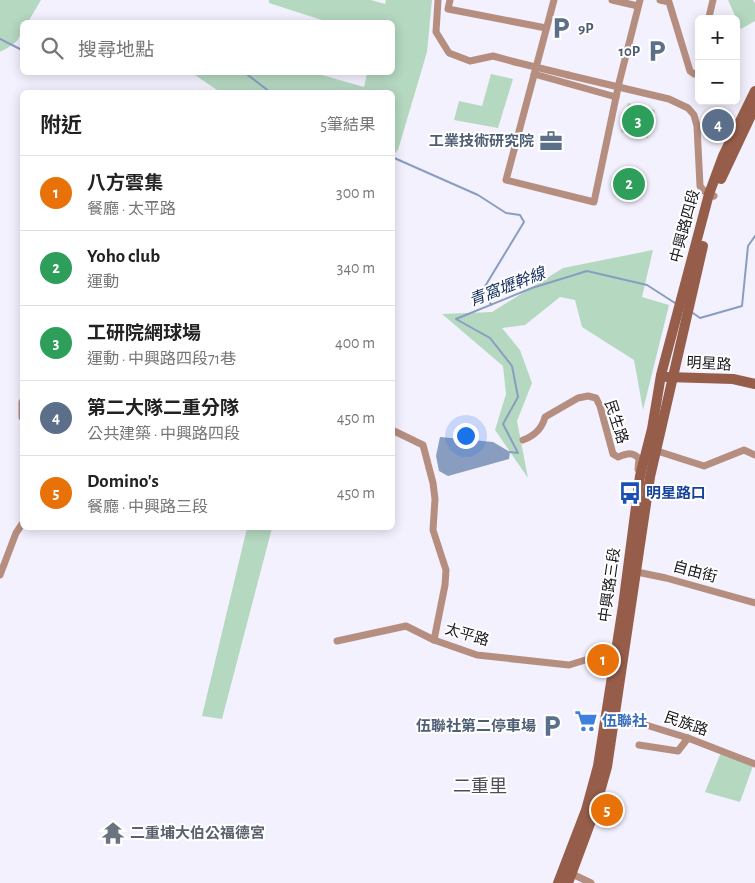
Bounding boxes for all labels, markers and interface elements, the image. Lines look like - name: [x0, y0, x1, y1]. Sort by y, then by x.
- parking icon: 9P: [548, 15, 574, 41]
- map controls: [695, 15, 740, 105]
- button: +: [695, 15, 740, 60]
- search box: [20, 20, 395, 75]
- place label: 9P: [578, 21, 594, 36]
- icon: search: [38, 34, 66, 62]
- parking icon: 10P: [644, 38, 670, 64]
- text: 搜尋地點: [78, 41, 154, 60]
- place label: 10P: [618, 44, 641, 59]
- button: −: [695, 60, 740, 105]
- pin: 3: [622, 102, 654, 140]
- pin: 4: [702, 106, 734, 144]
- text: 附近: [40, 115, 82, 136]
- text: 5筆結果: [320, 117, 375, 133]
- office icon: 工業技術研究院: [538, 128, 564, 154]
- place label: 工業技術研究院: [429, 133, 534, 149]
- pin: 2: [613, 165, 645, 203]
- text: 八方雲集: [87, 174, 163, 193]
- text: 1: [53, 185, 59, 201]
- text: 300 m: [336, 185, 375, 201]
- street label: 中興路四段: [667, 188, 702, 264]
- text: 餐廳 · 太平路: [87, 201, 176, 217]
- text: Yoho club: [87, 247, 160, 266]
- text: 2: [52, 260, 60, 276]
- text: 340 m: [337, 260, 375, 276]
- water label: 青窩壢幹線: [466, 264, 549, 309]
- text: 運動: [87, 274, 119, 290]
- text: 工研院網球場: [87, 324, 201, 343]
- text: 3: [53, 335, 59, 351]
- text: 400 m: [335, 335, 375, 351]
- text: 運動 · 中興路四段71巷: [87, 351, 236, 367]
- street label: 明星路: [686, 354, 732, 373]
- street label: 民生路: [602, 398, 631, 446]
- text: 第二大隊二重分隊: [87, 399, 239, 418]
- text: 4: [52, 410, 60, 426]
- text: 450 m: [337, 410, 375, 426]
- your location: [453, 423, 479, 449]
- text: 公共建築 · 中興路四段: [87, 426, 240, 442]
- text: Domino's: [87, 472, 159, 491]
- bus stop icon: 明星路口: [617, 480, 643, 506]
- text: 5: [53, 485, 59, 501]
- text: 450 m: [337, 485, 375, 501]
- place label: 明星路口: [646, 485, 706, 501]
- text: 餐廳 · 中興路三段: [87, 499, 208, 515]
- street label: 中興路三段: [596, 547, 623, 623]
- street label: 自由街: [671, 558, 719, 585]
- street label: 太平路: [443, 621, 491, 648]
- pin: 1: [587, 641, 619, 679]
- supermarket icon: 伍聯社: [573, 708, 599, 734]
- street label: 民族路: [662, 709, 710, 738]
- place label: 伍聯社: [602, 712, 647, 729]
- parking icon: 伍聯社第二停車場: [539, 713, 565, 739]
- place label: 伍聯社第二停車場: [416, 717, 536, 734]
- district label: 二重里: [453, 776, 507, 796]
- pin: 5: [591, 791, 623, 829]
- temple icon: 二重埔大伯公福德宮: [100, 820, 126, 846]
- place label: 二重埔大伯公福德宮: [130, 824, 265, 841]

